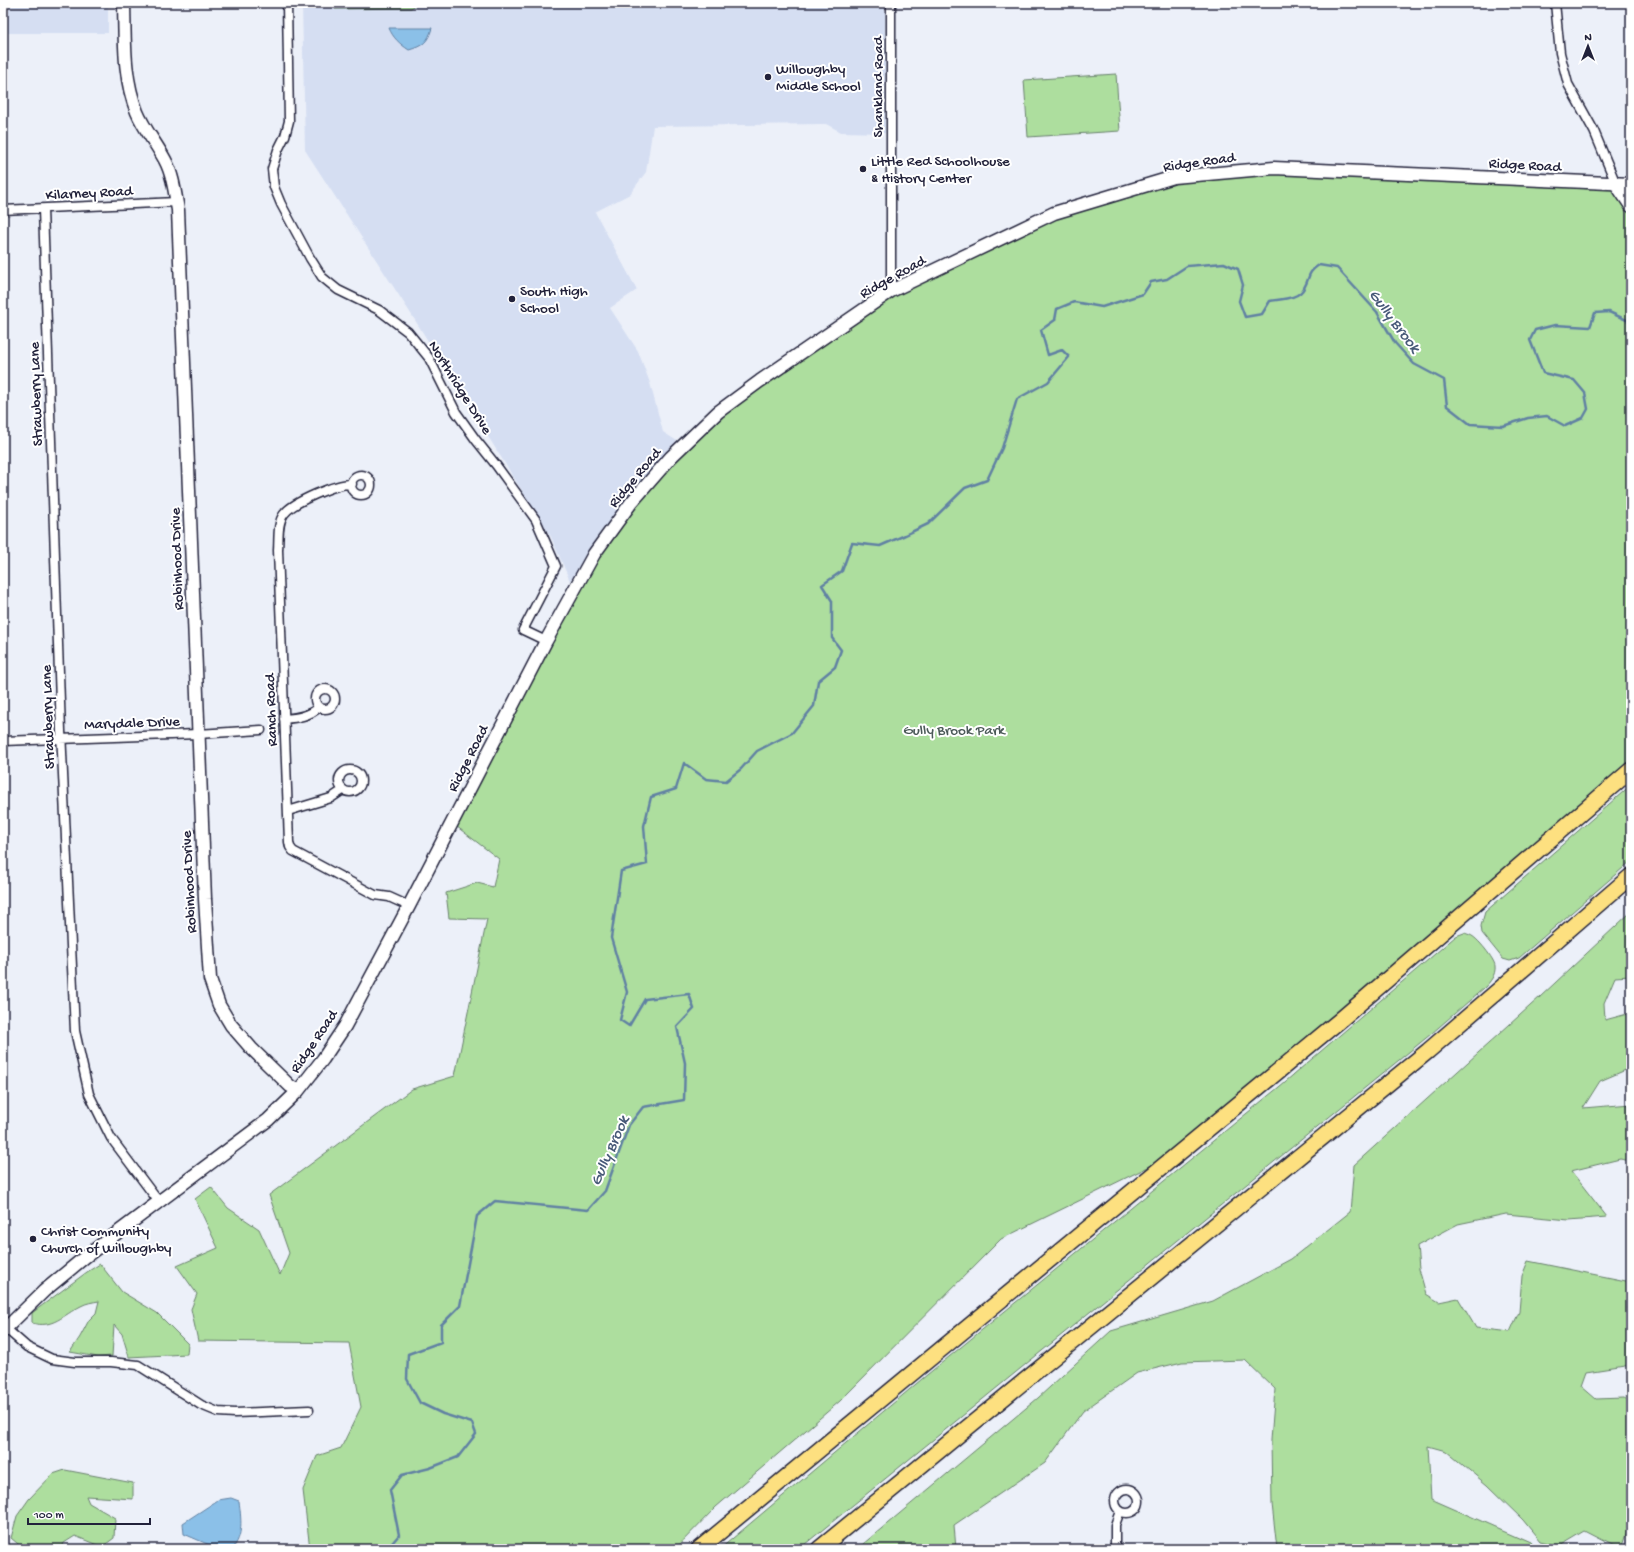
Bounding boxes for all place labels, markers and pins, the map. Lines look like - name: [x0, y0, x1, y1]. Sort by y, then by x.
- place label: Willoughby Middle School: [776, 61, 861, 96]
- marker: Willoughby Middle School: [763, 72, 773, 82]
- place label: Little Red Schoolhouse & History Center: [871, 153, 1010, 188]
- marker: Little Red Schoolhouse & History Center: [858, 164, 868, 174]
- place label: South High School: [520, 283, 588, 318]
- marker: South High School: [507, 294, 517, 304]
- place label: Christ Community Church of Willoughby: [41, 1223, 172, 1258]
- marker: Christ Community Church of Willoughby: [28, 1234, 38, 1244]

